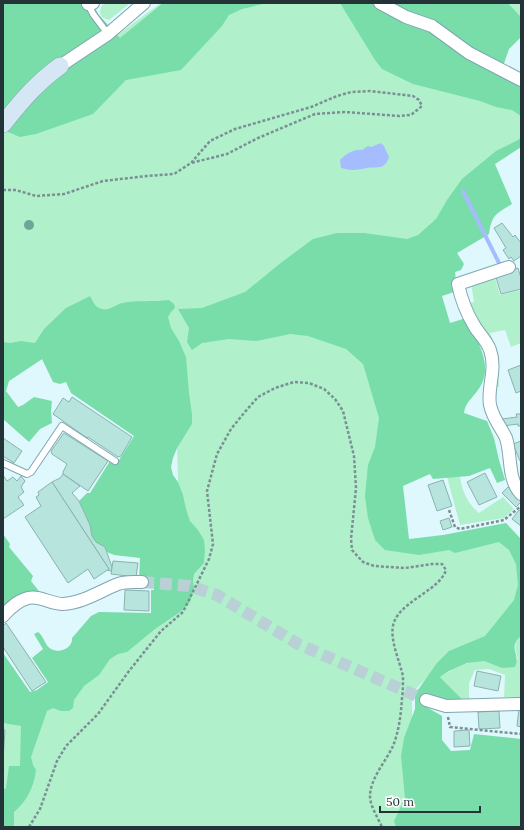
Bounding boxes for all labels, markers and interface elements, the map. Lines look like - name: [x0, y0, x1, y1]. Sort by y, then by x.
- scale bar: [380, 788, 480, 814]
- text: 50 m: [386, 794, 414, 809]

